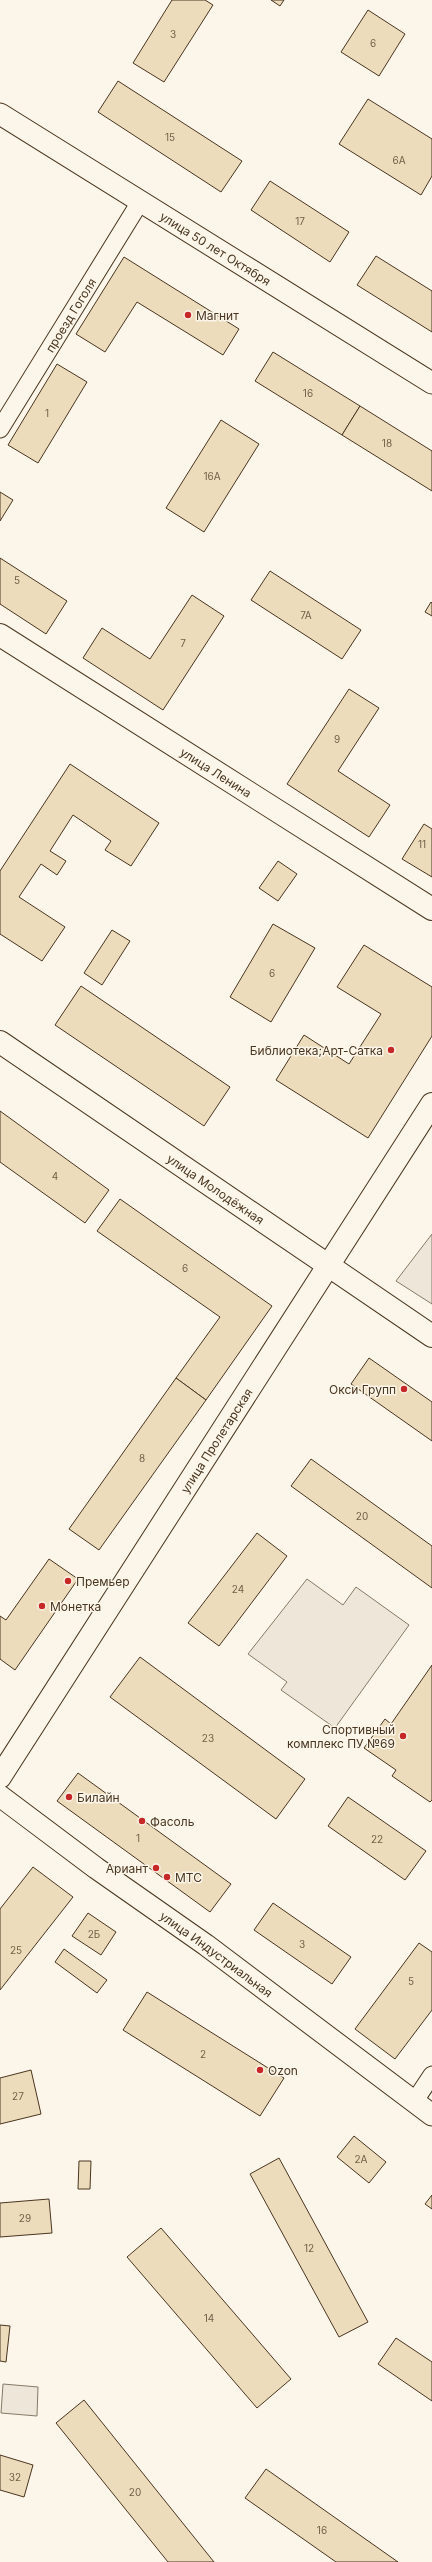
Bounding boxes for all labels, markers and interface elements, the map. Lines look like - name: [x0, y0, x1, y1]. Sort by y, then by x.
- house number: 3: [170, 28, 176, 40]
- house number: 6: [370, 37, 376, 49]
- house number: 15: [165, 131, 175, 143]
- house number: 6А: [392, 154, 406, 166]
- street label: улица 50 лет Октября: [157, 208, 274, 288]
- house number: 17: [295, 215, 305, 227]
- street label: проезд Гоголя: [42, 275, 99, 355]
- place label: Магнит: [196, 308, 239, 323]
- marker: Магнит: [183, 310, 193, 320]
- house number: 16: [303, 387, 313, 399]
- house number: 1: [45, 407, 49, 419]
- house number: 18: [382, 437, 392, 449]
- house number: 16А: [203, 470, 221, 482]
- house number: 5: [14, 574, 20, 586]
- house number: 7А: [300, 609, 312, 621]
- house number: 7: [180, 637, 186, 649]
- house number: 9: [334, 733, 340, 745]
- street label: улица Ленина: [178, 744, 255, 800]
- house number: 11: [418, 838, 426, 850]
- house number: 6: [269, 967, 275, 979]
- place label: Библиотека;Арт-Сатка: [250, 1043, 383, 1058]
- marker: Библиотека;Арт-Сатка: [386, 1045, 396, 1055]
- street label: улица Молодёжная: [164, 1151, 267, 1227]
- house number: 4: [52, 1170, 58, 1182]
- house number: 6: [182, 1262, 188, 1274]
- place label: Окси Групп: [329, 1382, 396, 1397]
- marker: Окси Групп: [399, 1384, 409, 1394]
- street label: улица Пролетарская: [177, 1385, 255, 1496]
- house number: 8: [139, 1452, 145, 1464]
- house number: 20: [356, 1510, 368, 1522]
- place label: Премьер: [76, 1574, 130, 1589]
- marker: Премьер: [63, 1576, 73, 1586]
- house number: 24: [232, 1583, 244, 1595]
- place label: Монетка: [50, 1599, 101, 1614]
- marker: Монетка: [37, 1601, 47, 1611]
- place label: Спортивный комплекс ПУ №69: [287, 1722, 395, 1751]
- marker: Спортивный комплекс ПУ №69: [398, 1731, 408, 1741]
- house number: 23: [202, 1732, 214, 1744]
- place label: Билайн: [77, 1790, 120, 1805]
- marker: Билайн: [64, 1792, 74, 1802]
- place label: Фасоль: [150, 1814, 195, 1829]
- marker: Фасоль: [137, 1816, 147, 1826]
- house number: 1: [136, 1832, 140, 1844]
- house number: 22: [371, 1833, 383, 1845]
- place label: Ариант: [106, 1861, 148, 1876]
- marker: Ариант: [151, 1863, 161, 1873]
- place label: МТС: [175, 1870, 202, 1885]
- marker: МТС: [162, 1872, 172, 1882]
- street label: улица Индустриальная: [157, 1908, 276, 2000]
- house number: 2Б: [88, 1928, 100, 1940]
- house number: 3: [299, 1938, 305, 1950]
- house number: 25: [10, 1944, 22, 1956]
- house number: 5: [408, 1975, 414, 1987]
- house number: 2: [200, 2048, 206, 2060]
- place label: Ozon: [268, 2063, 298, 2078]
- marker: Ozon: [255, 2065, 265, 2075]
- house number: 27: [12, 2090, 24, 2102]
- house number: 2А: [355, 2153, 368, 2165]
- house number: 29: [19, 2212, 31, 2224]
- house number: 12: [304, 2242, 314, 2254]
- house number: 14: [204, 2312, 214, 2324]
- house number: 32: [9, 2471, 21, 2483]
- house number: 20: [129, 2486, 141, 2498]
- house number: 16: [317, 2524, 327, 2536]

